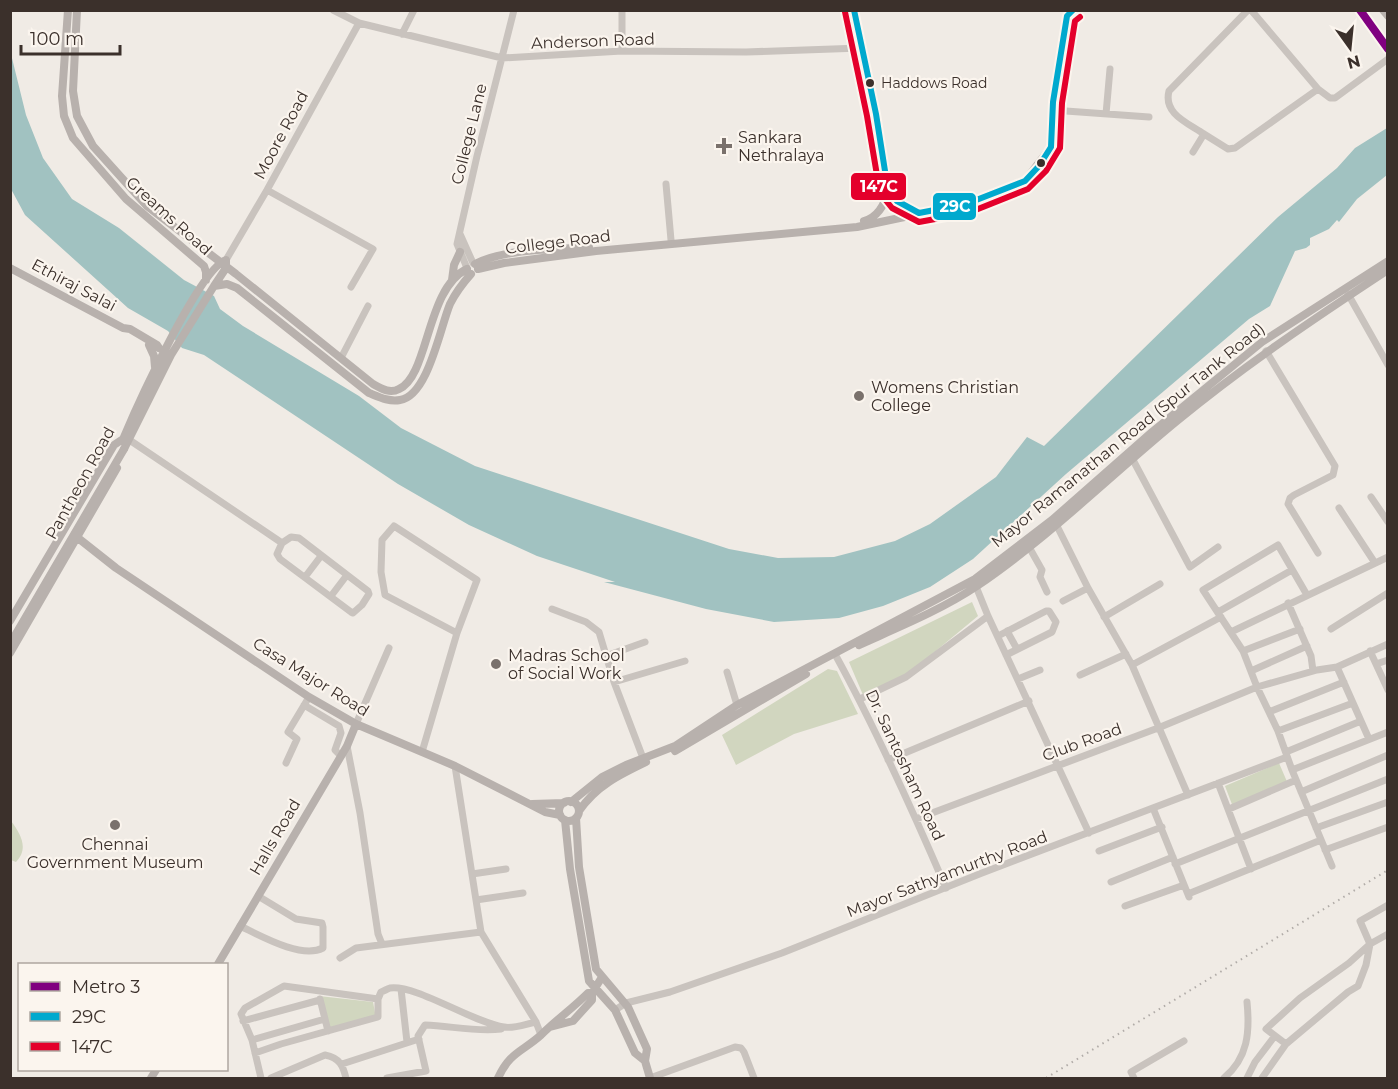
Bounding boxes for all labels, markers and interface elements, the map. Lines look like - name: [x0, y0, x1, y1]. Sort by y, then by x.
- scale bar: [21, 18, 120, 56]
- north arrow: [1320, 18, 1380, 78]
- text: 100 m: [30, 28, 84, 50]
- street label: Anderson Road: [531, 29, 655, 53]
- text: N: [1345, 51, 1362, 73]
- place label: Haddows Road: [881, 74, 988, 92]
- marker: Haddows Road: [864, 77, 876, 89]
- street label: College Lane: [447, 82, 491, 186]
- street label: Moore Road: [250, 88, 312, 182]
- place label: Sankara Nethralaya: [738, 128, 824, 165]
- marker: Sankara Nethralaya: [715, 137, 733, 155]
- unlabelled marker: [1035, 157, 1047, 169]
- line badge: 147C: [850, 172, 907, 201]
- street label: Greams Road: [122, 173, 216, 259]
- text: 147C: [860, 177, 898, 196]
- line badge: 29C: [932, 192, 977, 221]
- text: 29C: [939, 197, 971, 216]
- street label: College Road: [504, 226, 612, 258]
- street label: Ethiraj Salai: [28, 255, 120, 315]
- street label: Mayor Ramanathan Road (Spur Tank Road): [988, 319, 1268, 551]
- place label: Womens Christian College: [871, 378, 1019, 415]
- marker: Womens Christian College: [852, 389, 866, 403]
- street label: Pantheon Road: [41, 424, 119, 542]
- street label: Casa Major Road: [249, 634, 373, 720]
- place label: Madras School of Social Work: [508, 646, 625, 683]
- marker: Madras School of Social Work: [489, 657, 503, 671]
- street label: Dr. Santosham Road: [862, 686, 948, 844]
- street label: Club Road: [1040, 719, 1124, 765]
- street label: Halls Road: [246, 795, 304, 879]
- marker: Chennai Government Museum: [108, 818, 122, 832]
- street label: Mayor Sathyamurthy Road: [844, 827, 1050, 921]
- place label: Chennai Government Museum: [27, 835, 203, 872]
- legend: [18, 963, 228, 1071]
- text: Metro 3: [72, 976, 141, 998]
- text: 29C: [72, 1006, 106, 1028]
- text: 147C: [72, 1036, 113, 1058]

